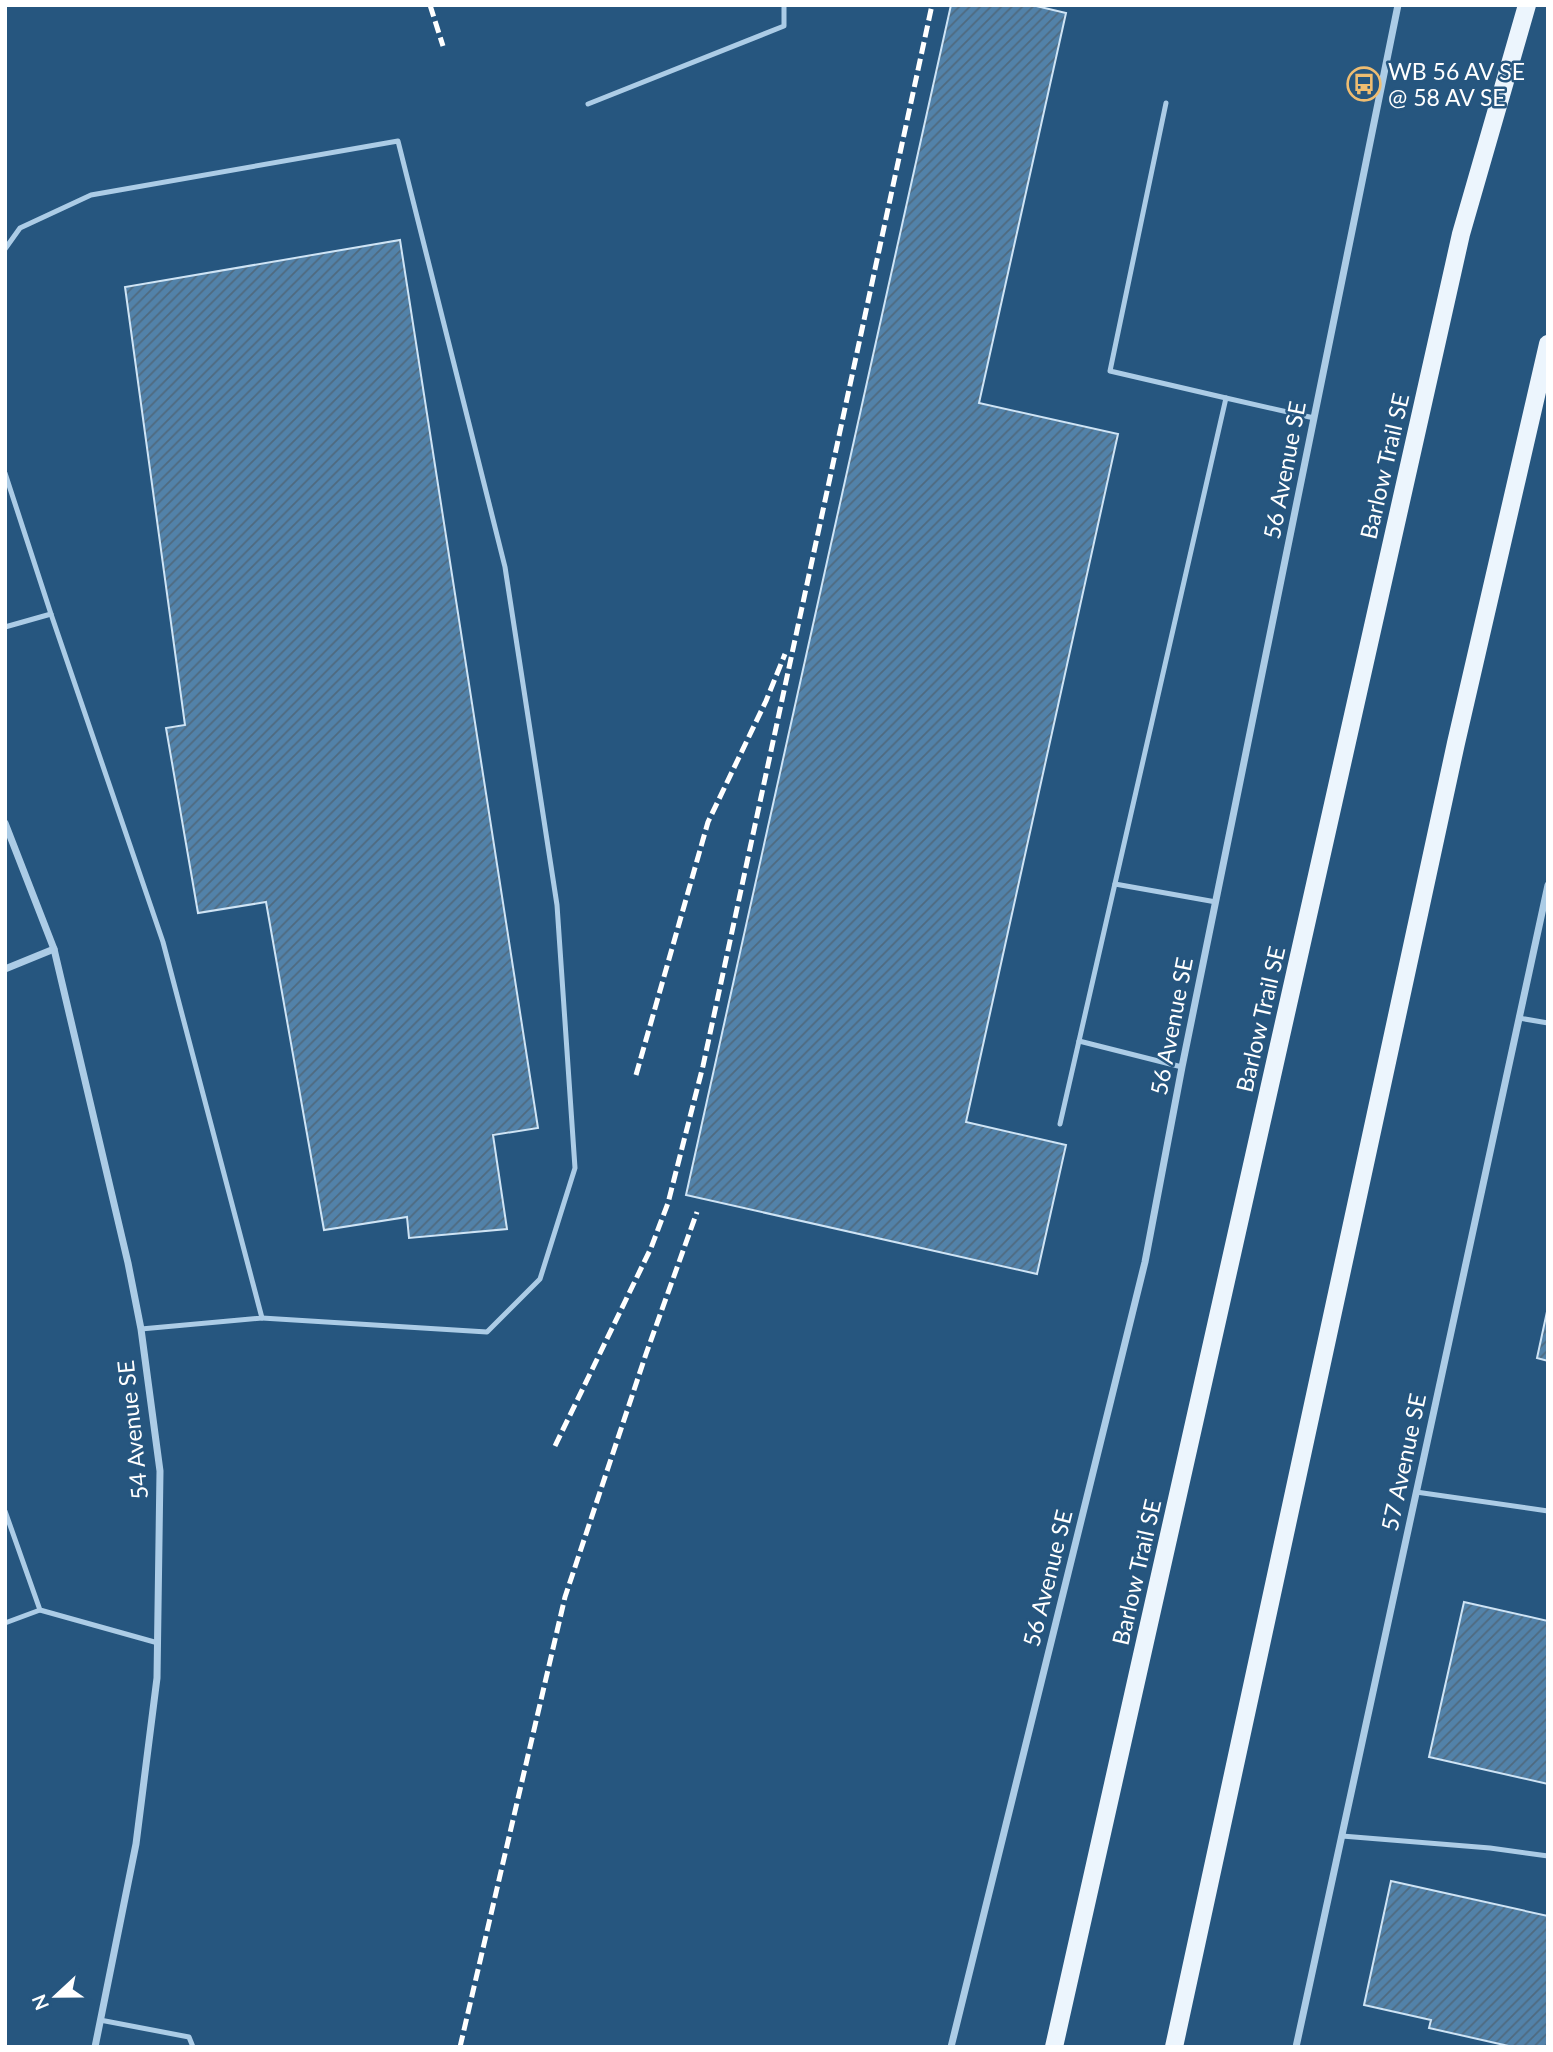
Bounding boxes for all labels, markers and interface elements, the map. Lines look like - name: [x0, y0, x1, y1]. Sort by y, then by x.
- place label: WB 56 AV SE @ 58 AV SE: [1388, 57, 1525, 111]
- bus stop icon: WB 56 AV SE @ 58 AV SE: [1345, 65, 1383, 103]
- street label: Barlow Trail SE: [1354, 390, 1414, 542]
- street label: 56 Avenue SE: [1257, 399, 1311, 541]
- street label: Barlow Trail SE: [1230, 943, 1290, 1095]
- street label: 56 Avenue SE: [1144, 955, 1198, 1097]
- street label: 54 Avenue SE: [111, 1359, 153, 1501]
- street label: 57 Avenue SE: [1375, 1391, 1431, 1533]
- street label: Barlow Trail SE: [1106, 1496, 1166, 1648]
- street label: 56 Avenue SE: [1017, 1507, 1077, 1649]
- north arrow: [21, 1961, 91, 2031]
- text: N: [26, 1991, 53, 2014]

